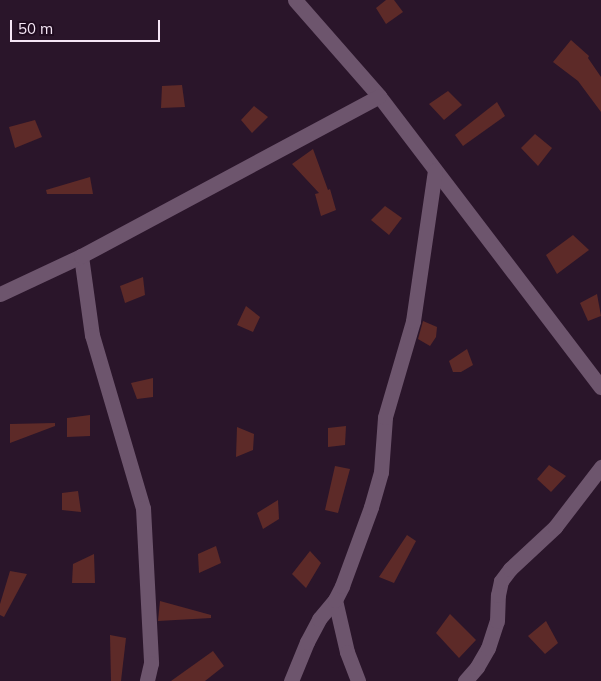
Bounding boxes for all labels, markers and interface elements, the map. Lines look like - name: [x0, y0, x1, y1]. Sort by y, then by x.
- scale bar: [12, 10, 162, 42]
- text: 50 m: [18, 19, 53, 38]

